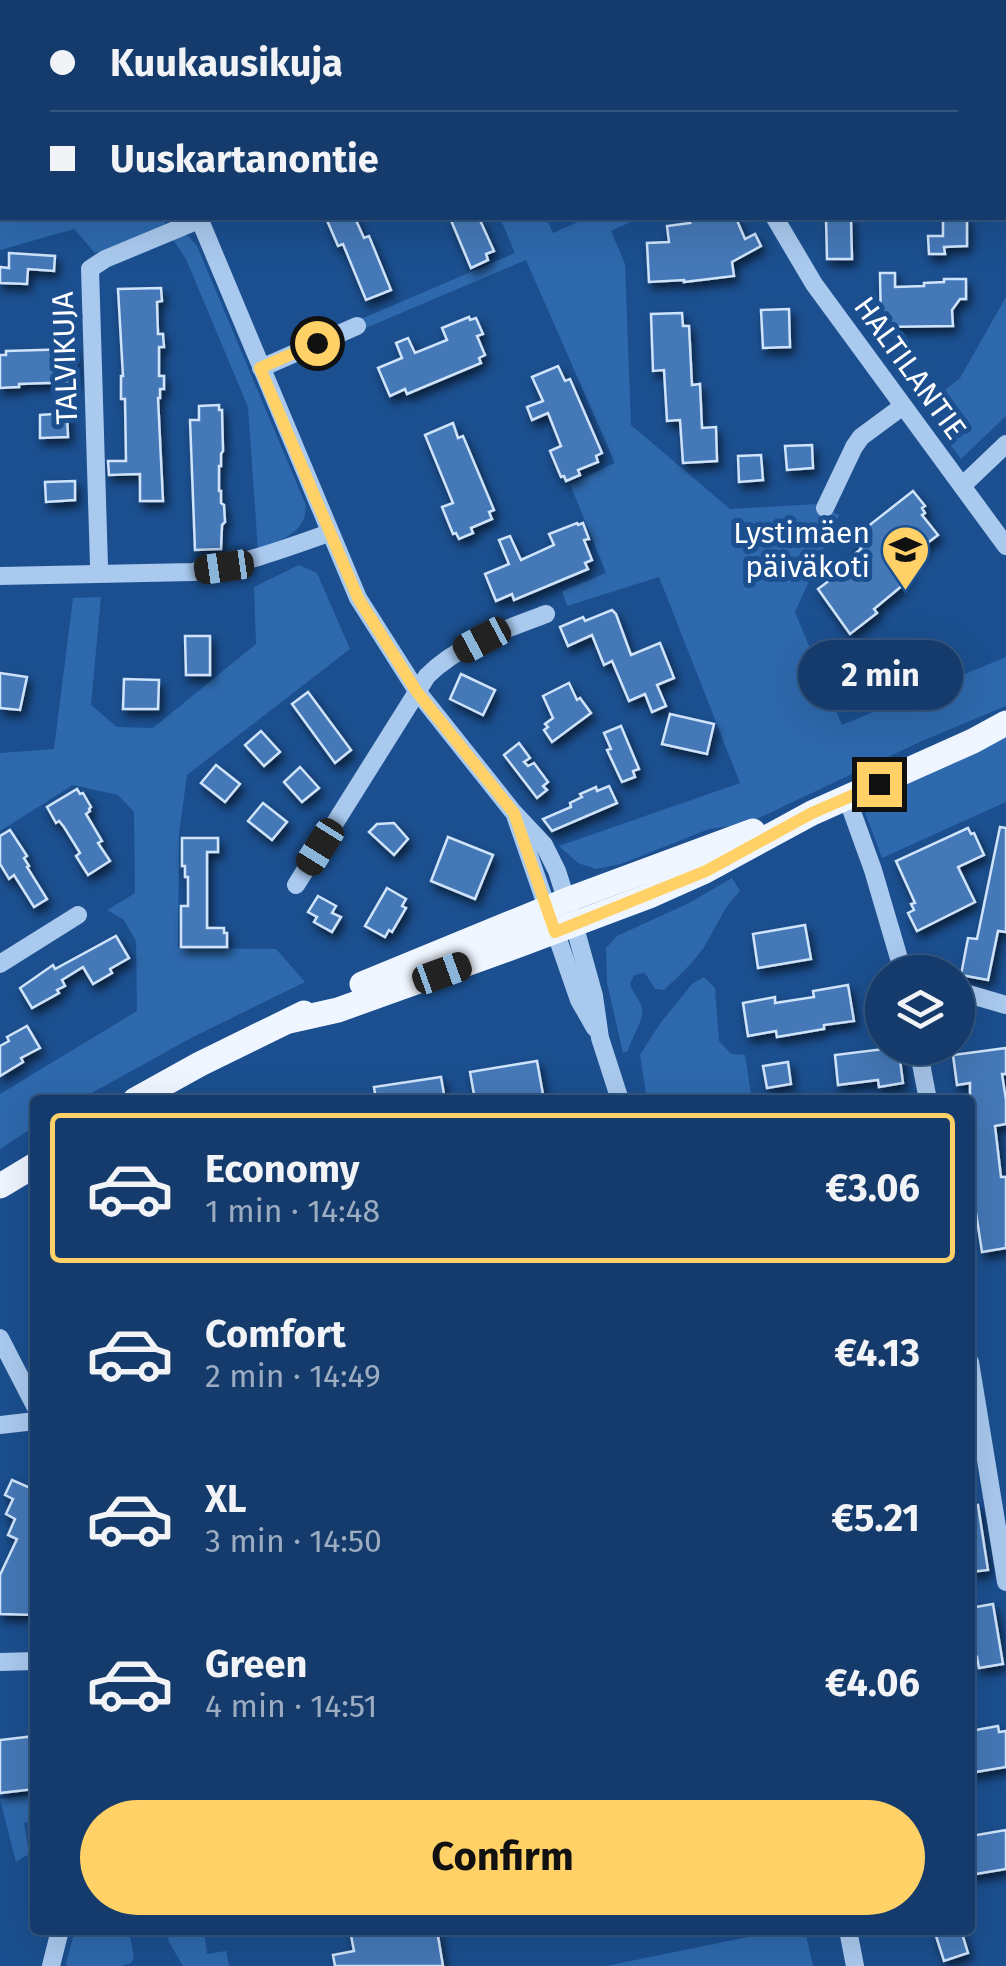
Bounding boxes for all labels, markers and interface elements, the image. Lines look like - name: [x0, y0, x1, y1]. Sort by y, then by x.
- text: Kuukausikuja: [110, 40, 343, 86]
- text: Uuskartanontie: [110, 136, 379, 182]
- street label: TALVIKUJA: [45, 290, 85, 425]
- street label: HALTILANTIE: [846, 290, 974, 446]
- route start: [295, 321, 340, 366]
- place label: Lystimäen päiväkoti: [733, 515, 870, 585]
- school or university icon: Lystimäen päiväkoti: [879, 524, 931, 592]
- car: [192, 548, 256, 586]
- car: [448, 613, 516, 667]
- callout: 2 min: [796, 639, 962, 709]
- text: 2 min: [841, 656, 920, 694]
- route end: [857, 762, 902, 807]
- car: [291, 814, 349, 880]
- car: [409, 949, 475, 997]
- map controls: [865, 955, 975, 1065]
- button: layers: [865, 955, 975, 1065]
- icon: car: [85, 1143, 175, 1233]
- text: Economy: [205, 1146, 360, 1192]
- text: €3.06: [826, 1165, 920, 1211]
- text: 1 min · 14:48: [205, 1192, 380, 1230]
- icon: car: [85, 1308, 175, 1398]
- text: Comfort: [205, 1311, 346, 1357]
- text: €4.13: [835, 1330, 920, 1376]
- text: 2 min · 14:49: [205, 1357, 381, 1395]
- icon: car: [85, 1473, 175, 1563]
- text: XL: [205, 1476, 247, 1522]
- text: €5.21: [832, 1495, 920, 1541]
- text: 3 min · 14:50: [205, 1522, 382, 1560]
- icon: car: [85, 1638, 175, 1728]
- text: Green: [205, 1641, 308, 1687]
- text: €4.06: [825, 1660, 920, 1706]
- text: 4 min · 14:51: [205, 1687, 377, 1725]
- button: Confirm: [80, 1800, 925, 1915]

